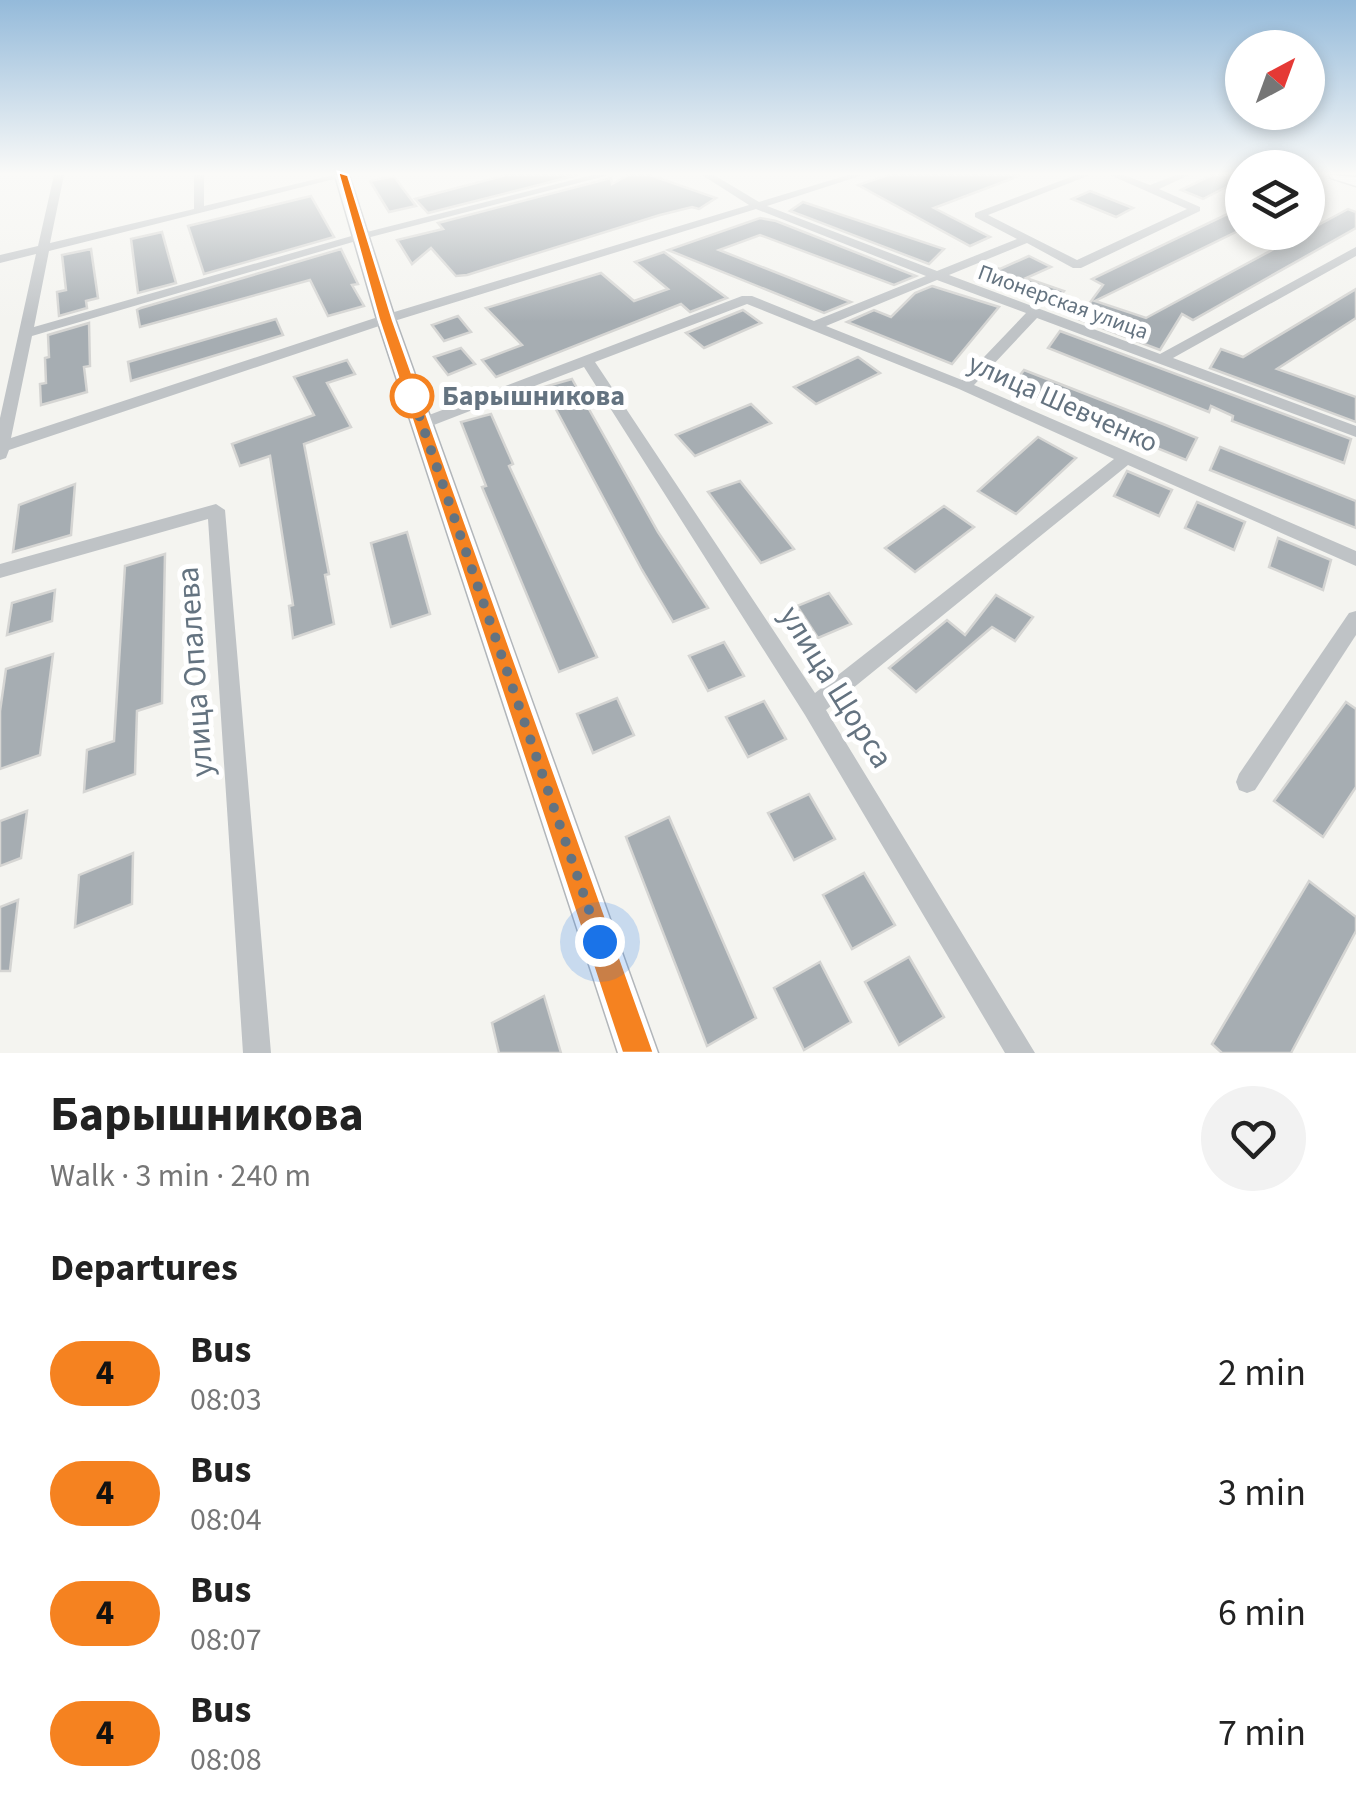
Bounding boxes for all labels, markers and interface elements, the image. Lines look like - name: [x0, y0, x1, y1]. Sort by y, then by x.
- north arrow: [1225, 30, 1325, 130]
- map controls: [1225, 30, 1325, 250]
- button: layers: [1225, 150, 1325, 250]
- street label: Пионерская улица: [973, 256, 1153, 348]
- street label: улица Шевченко: [962, 343, 1164, 463]
- marker: Барышникова: [391, 375, 433, 417]
- place label: Барышникова: [442, 376, 625, 416]
- street label: улица Опалева: [165, 565, 225, 779]
- street label: улица Щорса: [768, 597, 904, 777]
- your location: [575, 917, 625, 967]
- text: Барышникова: [50, 1081, 364, 1149]
- button: heart: [1201, 1086, 1306, 1191]
- text: Walk · 3 min · 240 m: [50, 1153, 311, 1199]
- text: Departures: [50, 1241, 238, 1295]
- text: Bus: [190, 1323, 251, 1377]
- text: 2 min: [1218, 1346, 1306, 1400]
- text: 4: [96, 1348, 114, 1398]
- text: 08:03: [190, 1377, 262, 1423]
- text: Bus: [190, 1443, 251, 1497]
- text: 3 min: [1218, 1466, 1306, 1520]
- text: 4: [96, 1468, 114, 1518]
- text: 08:04: [190, 1497, 262, 1543]
- text: Bus: [190, 1563, 251, 1617]
- text: 6 min: [1218, 1586, 1306, 1640]
- text: 4: [96, 1588, 114, 1638]
- text: 08:07: [190, 1617, 262, 1663]
- text: Bus: [190, 1683, 251, 1737]
- text: 7 min: [1218, 1706, 1306, 1760]
- text: 4: [96, 1708, 114, 1758]
- text: 08:08: [190, 1737, 262, 1783]

